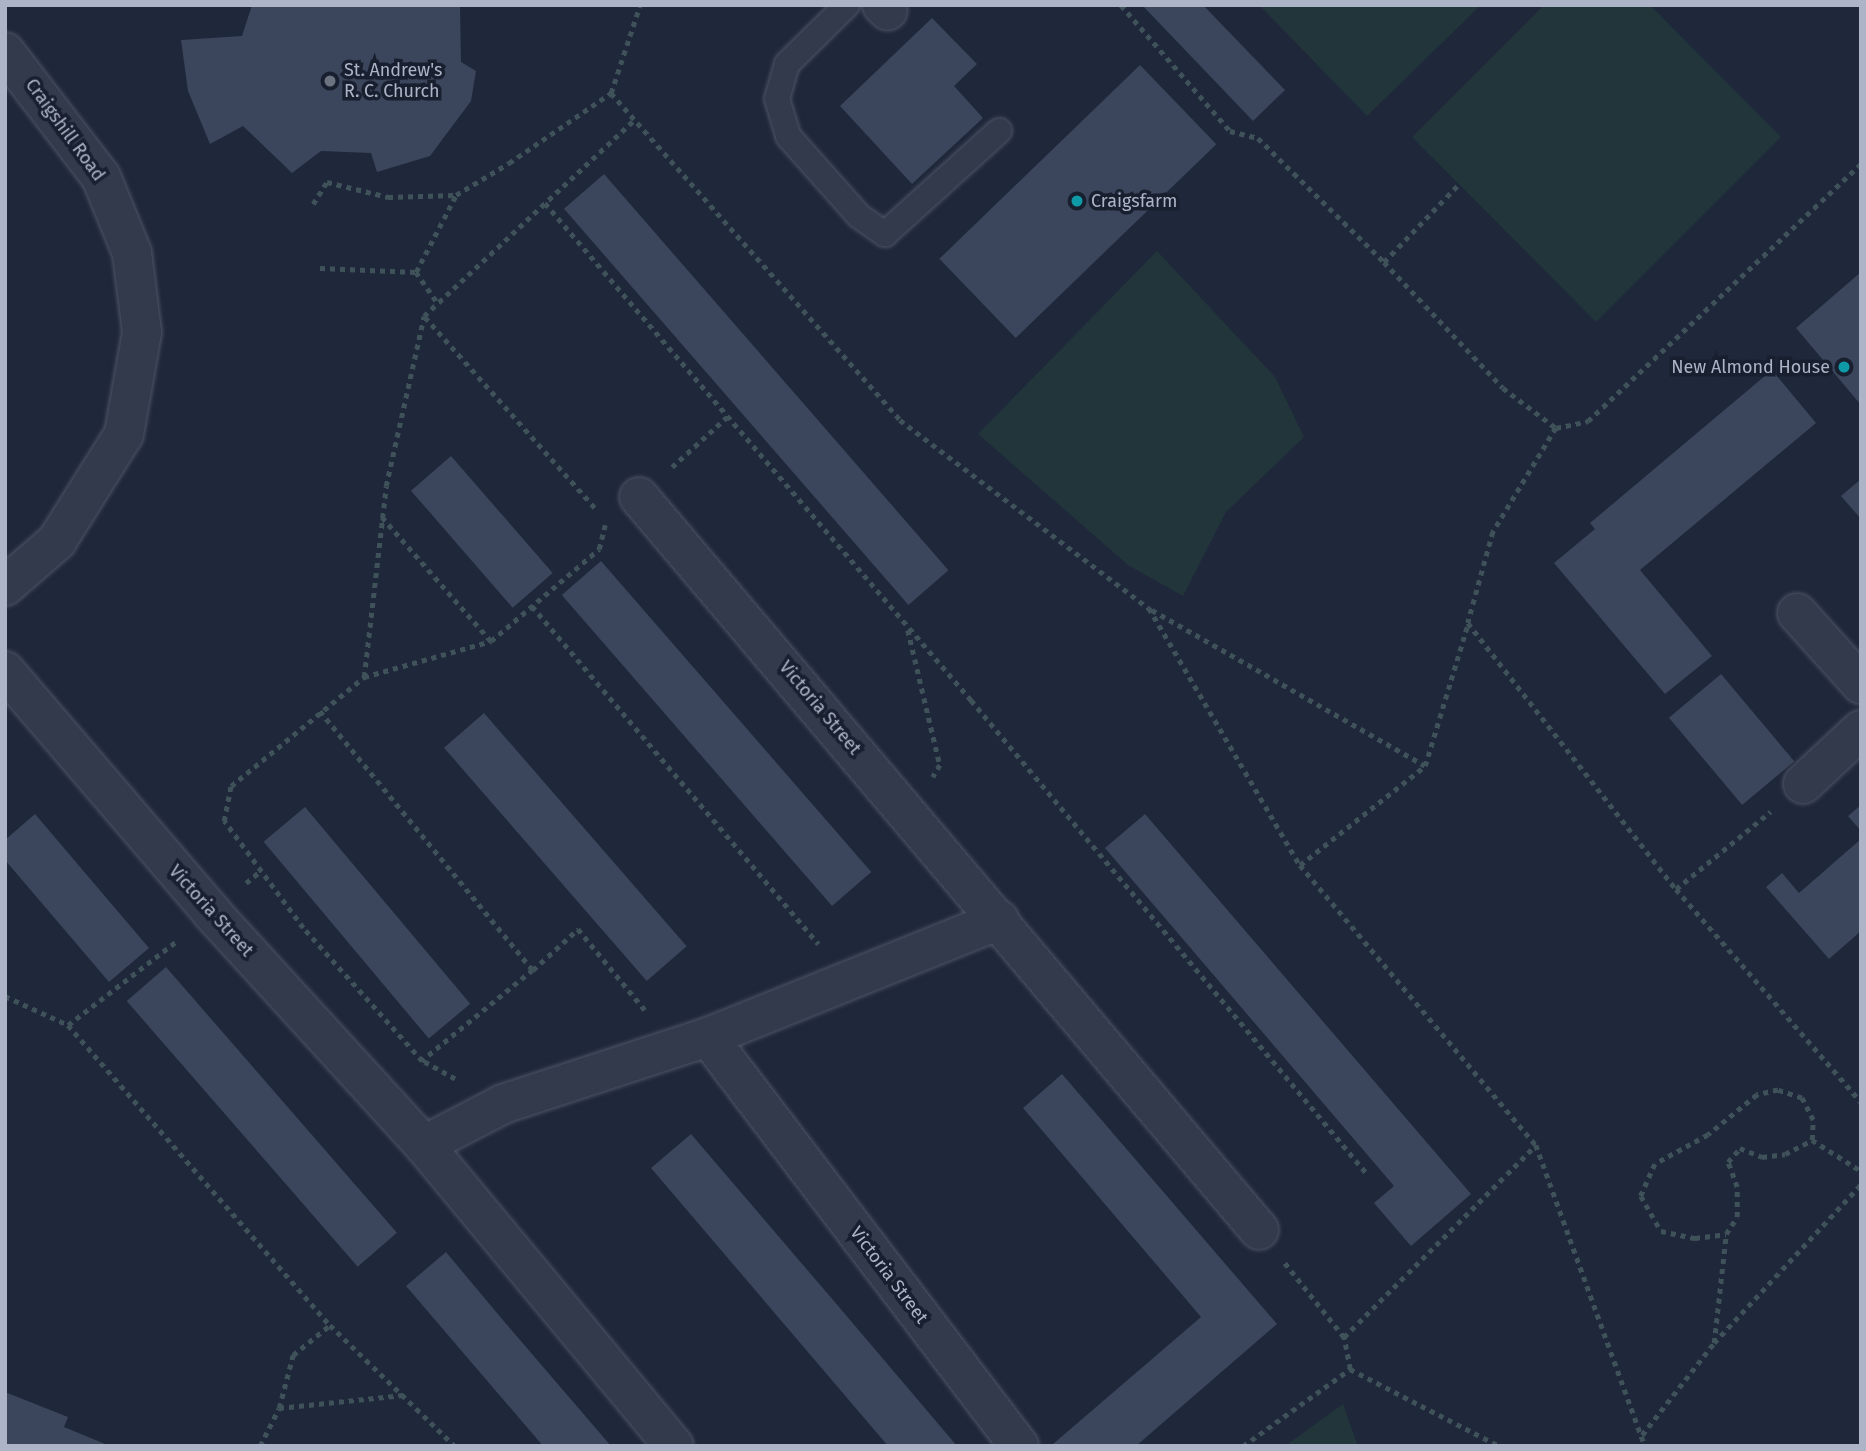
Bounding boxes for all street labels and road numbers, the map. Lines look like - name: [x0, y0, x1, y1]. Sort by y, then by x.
- street label: Craigshill Road: [21, 75, 109, 185]
- street label: Victoria Street: [774, 657, 866, 759]
- street label: Victoria Street: [164, 861, 258, 961]
- street label: Victoria Street: [846, 1222, 932, 1328]

